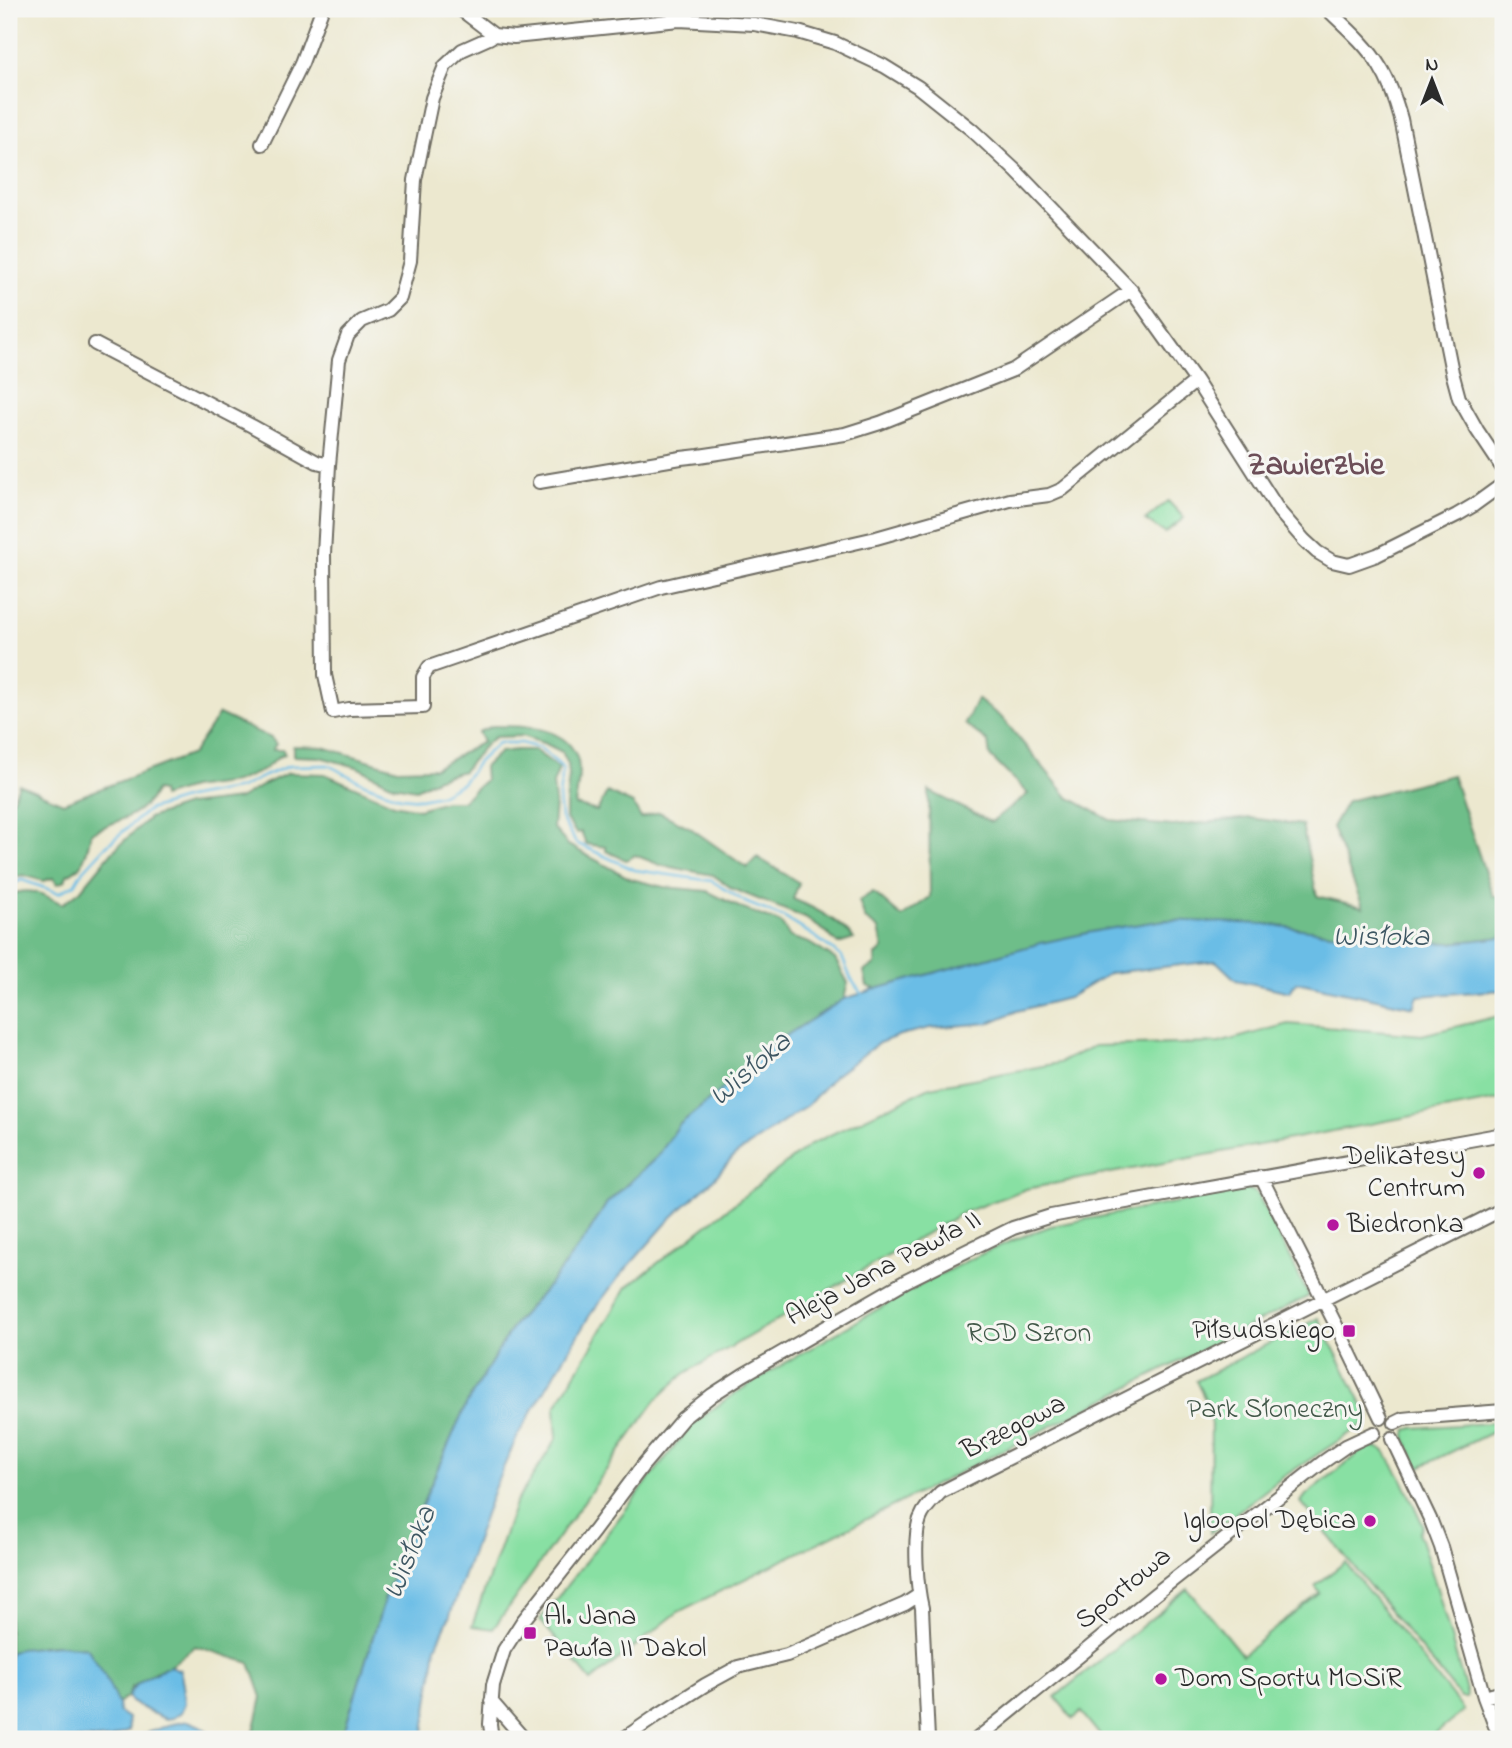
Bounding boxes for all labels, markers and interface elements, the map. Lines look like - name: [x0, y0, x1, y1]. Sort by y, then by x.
- north arrow: [1396, 46, 1466, 116]
- text: N: [1426, 52, 1439, 79]
- district label: Zawierzbie: [1248, 443, 1386, 490]
- water label: Wisłoka: [1333, 916, 1430, 960]
- water label: Wisłoka: [700, 1021, 802, 1118]
- place label: Delikatesy Centrum: [1342, 1137, 1465, 1210]
- marker: Delikatesy Centrum: [1471, 1165, 1487, 1181]
- street label: Aleja Jana Pawła II: [779, 1200, 989, 1338]
- place label: Biedronka: [1346, 1205, 1464, 1246]
- marker: Biedronka: [1325, 1217, 1341, 1233]
- place label: Piłsudskiego: [1192, 1311, 1335, 1352]
- park label: ROD Szron: [967, 1314, 1091, 1355]
- marker: Piłsudskiego: [1341, 1323, 1357, 1339]
- street label: Brzegowa: [954, 1384, 1073, 1472]
- park label: Park Słoneczny: [1187, 1390, 1363, 1431]
- water label: Wisłoka: [373, 1499, 450, 1606]
- place label: Igloopol Dębica: [1183, 1501, 1356, 1542]
- marker: Igloopol Dębica: [1362, 1513, 1378, 1529]
- street label: Sportowa: [1067, 1537, 1181, 1641]
- place label: Al. Jana Pawła II Dakol: [544, 1597, 706, 1670]
- marker: Al. Jana Pawła II Dakol: [522, 1625, 538, 1641]
- place label: Dom Sportu MOSiR: [1174, 1659, 1402, 1700]
- marker: Dom Sportu MOSiR: [1153, 1671, 1169, 1687]

